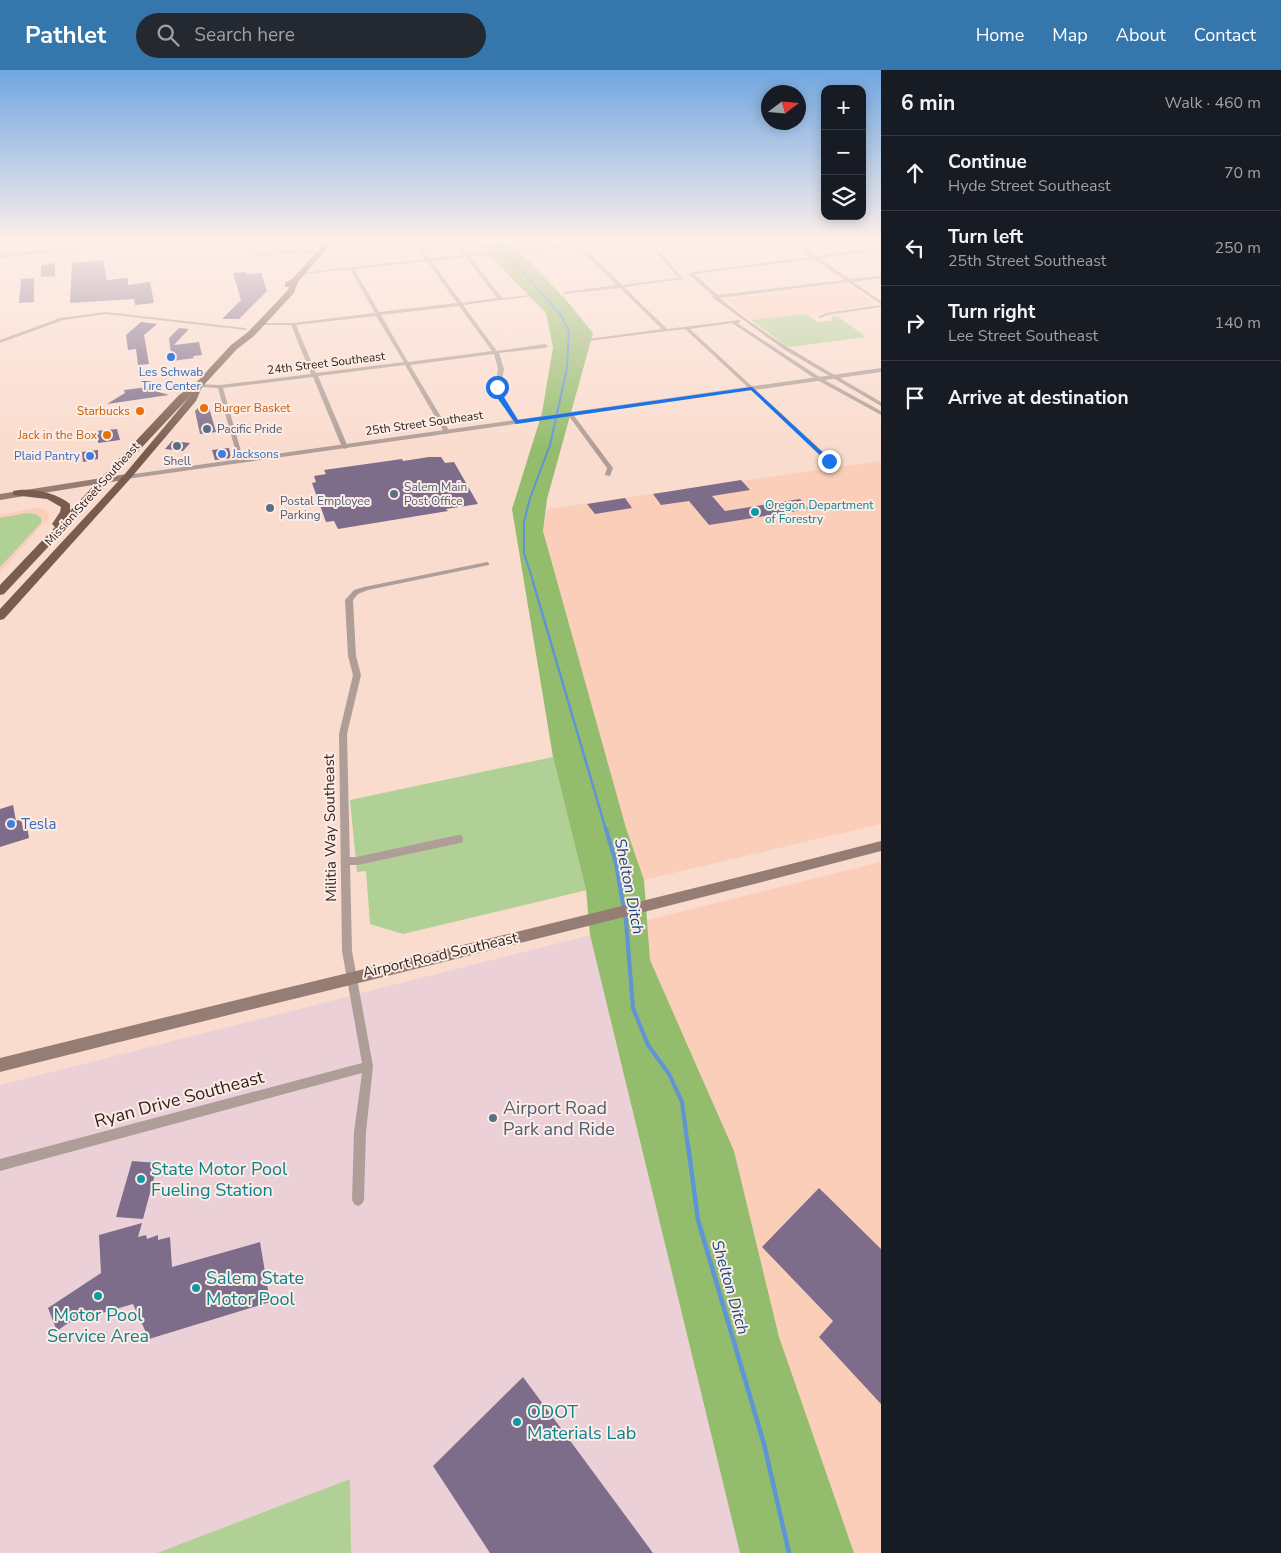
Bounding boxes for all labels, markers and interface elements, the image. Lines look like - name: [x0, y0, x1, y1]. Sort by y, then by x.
- search box: [136, 13, 486, 58]
- text: Pathlet: [25, 19, 106, 51]
- icon: search: [154, 21, 182, 49]
- text: Search here: [194, 22, 295, 48]
- text: Home: [976, 23, 1024, 47]
- text: Map: [1052, 23, 1088, 47]
- text: About: [1116, 23, 1166, 47]
- text: Contact: [1194, 23, 1256, 47]
- north arrow: [761, 85, 806, 130]
- map controls: [821, 85, 866, 220]
- button: +: [821, 85, 866, 130]
- text: 6 min: [901, 89, 955, 117]
- text: Walk · 460 m: [1165, 92, 1261, 114]
- button: −: [821, 130, 866, 175]
- text: Continue: [948, 149, 1027, 175]
- icon: ahead: [901, 159, 929, 187]
- text: 70 m: [1224, 162, 1261, 184]
- button: layers: [821, 175, 866, 220]
- text: Hyde Street Southeast: [948, 175, 1111, 197]
- text: Turn left: [948, 224, 1023, 250]
- icon: left: [901, 234, 929, 262]
- text: 250 m: [1214, 237, 1261, 259]
- text: 25th Street Southeast: [948, 250, 1106, 272]
- text: Turn right: [948, 299, 1035, 325]
- icon: right: [901, 309, 929, 337]
- text: 140 m: [1214, 312, 1261, 334]
- text: Lee Street Southeast: [948, 325, 1098, 347]
- street label: 24th Street Southeast: [266, 348, 387, 378]
- marker: Les Schwab Tire Center: [165, 351, 177, 363]
- place label: Les Schwab Tire Center: [139, 364, 203, 394]
- route start: [486, 376, 509, 399]
- icon: arrive: [901, 384, 929, 412]
- text: Arrive at destination: [948, 385, 1129, 411]
- place label: Burger Basket: [214, 400, 291, 416]
- marker: Burger Basket: [198, 402, 210, 414]
- place label: Starbucks: [77, 403, 130, 419]
- marker: Starbucks: [134, 405, 146, 417]
- street label: 25th Street Southeast: [364, 407, 485, 439]
- place label: Pacific Pride: [217, 421, 282, 437]
- marker: Pacific Pride: [201, 423, 213, 435]
- place label: Jack in the Box: [17, 427, 98, 443]
- marker: Jack in the Box: [101, 429, 113, 441]
- street label: Mission Street Southeast: [41, 438, 143, 549]
- marker: Shell: [171, 440, 183, 452]
- place label: Jacksons: [231, 446, 279, 462]
- place label: Plaid Pantry: [14, 448, 81, 464]
- marker: Jacksons: [216, 448, 228, 460]
- marker: Plaid Pantry: [84, 450, 96, 462]
- route end: [818, 450, 841, 473]
- place label: Shell: [163, 453, 191, 469]
- place label: Salem Main Post Office: [404, 479, 467, 509]
- marker: Salem Main Post Office: [388, 488, 400, 500]
- place label: Postal Employee Parking: [280, 493, 370, 523]
- place label: Oregon Department of Forestry: [765, 497, 874, 527]
- marker: Postal Employee Parking: [264, 502, 276, 514]
- marker: Oregon Department of Forestry: [749, 506, 761, 518]
- street label: Militia Way Southeast: [319, 753, 341, 902]
- place label: Tesla: [21, 814, 56, 834]
- marker: Tesla: [5, 818, 17, 830]
- water label: Shelton Ditch: [609, 836, 649, 936]
- street label: Airport Road Southeast: [360, 927, 520, 983]
- street label: Ryan Drive Southeast: [92, 1065, 267, 1133]
- place label: Airport Road Park and Ride: [503, 1096, 615, 1141]
- marker: Airport Road Park and Ride: [487, 1112, 499, 1124]
- place label: State Motor Pool Fueling Station: [151, 1157, 288, 1202]
- marker: State Motor Pool Fueling Station: [135, 1173, 147, 1185]
- water label: Shelton Ditch: [706, 1237, 754, 1337]
- place label: Salem State Motor Pool: [206, 1266, 304, 1311]
- marker: Salem State Motor Pool: [190, 1282, 202, 1294]
- marker: Motor Pool Service Area: [92, 1290, 104, 1302]
- place label: Motor Pool Service Area: [47, 1303, 149, 1348]
- place label: ODOT Materials Lab: [527, 1400, 636, 1445]
- marker: ODOT Materials Lab: [511, 1416, 523, 1428]

